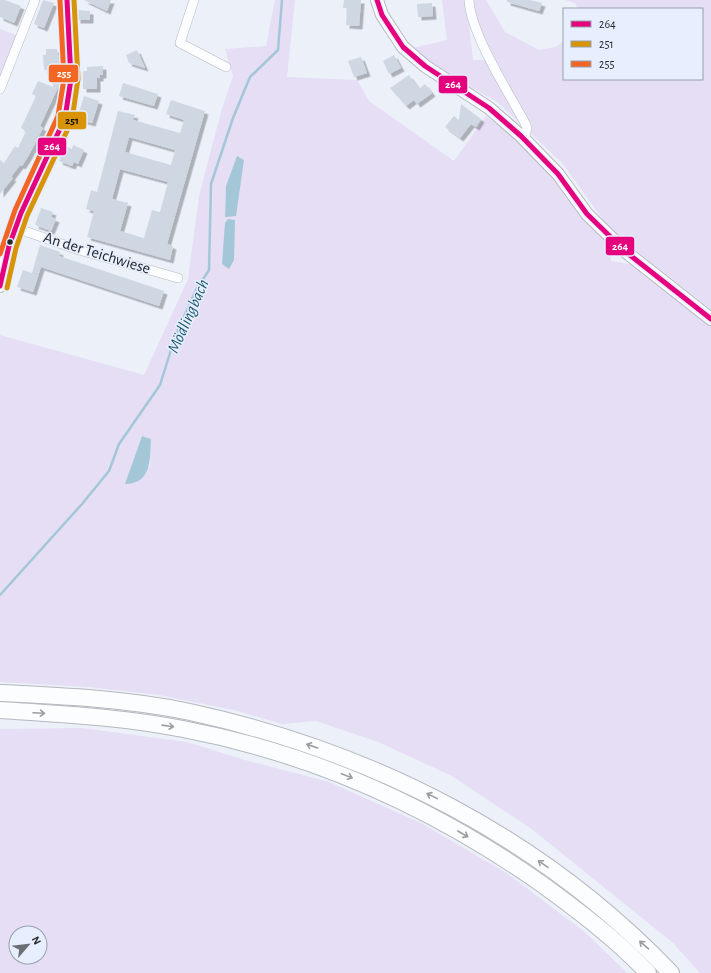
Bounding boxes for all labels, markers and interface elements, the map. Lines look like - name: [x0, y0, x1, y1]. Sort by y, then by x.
- legend: [563, 8, 703, 80]
- text: 264: [599, 18, 616, 30]
- text: 251: [599, 38, 614, 50]
- text: 255: [599, 58, 615, 70]
- line badge: 255: [48, 64, 79, 83]
- text: 255: [57, 68, 72, 79]
- line badge: 264: [438, 75, 468, 94]
- text: 264: [445, 79, 461, 90]
- line badge: 251: [57, 111, 87, 130]
- text: 251: [65, 115, 79, 126]
- line badge: 264: [37, 137, 67, 156]
- text: 264: [44, 141, 60, 152]
- street label: An der Teichwiese: [42, 229, 152, 277]
- line badge: 264: [605, 236, 635, 256]
- unlabelled marker: [5, 237, 15, 247]
- text: 264: [612, 241, 628, 252]
- water label: Mödlingbach: [164, 276, 212, 356]
- one-way arrow: [32, 709, 45, 716]
- one-way arrow: [161, 723, 174, 730]
- one-way arrow: [306, 742, 319, 749]
- one-way arrow: [340, 773, 352, 781]
- one-way arrow: [426, 792, 438, 799]
- one-way arrow: [457, 830, 469, 838]
- one-way arrow: [538, 860, 549, 868]
- north arrow: [8, 925, 48, 965]
- text: N: [30, 935, 43, 947]
- one-way arrow: [639, 941, 649, 950]

